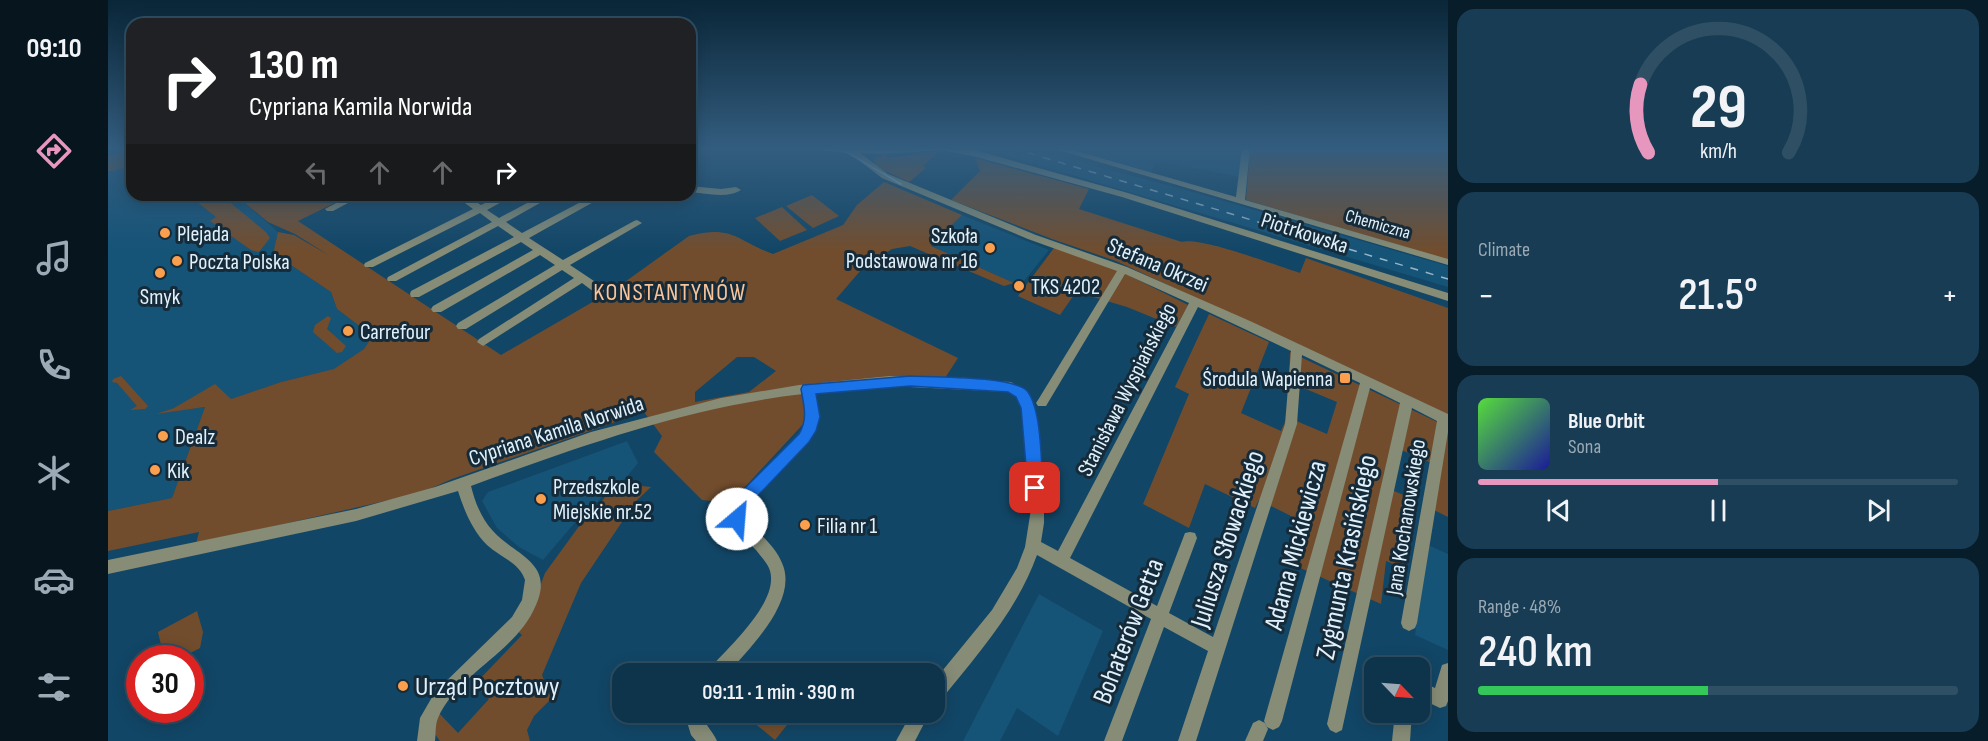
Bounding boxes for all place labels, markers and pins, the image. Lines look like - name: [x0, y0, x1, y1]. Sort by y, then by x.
- place label: Plejada: [177, 221, 229, 248]
- place label: Szkoła Podstawowa nr 16: [846, 223, 978, 275]
- marker: Plejada: [158, 226, 172, 240]
- marker: Szkoła Podstawowa nr 16: [983, 241, 997, 255]
- place label: Poczta Polska: [189, 249, 290, 276]
- marker: Poczta Polska: [170, 254, 184, 268]
- marker: Smyk: [153, 266, 167, 280]
- place label: TKS 4202: [1031, 274, 1100, 301]
- marker: TKS 4202: [1012, 279, 1026, 293]
- place label: Smyk: [140, 284, 181, 311]
- place label: Carrefour: [360, 319, 430, 346]
- marker: Carrefour: [341, 324, 355, 338]
- place label: Środula Wapienna: [1203, 366, 1333, 393]
- marker: Środula Wapienna: [1338, 371, 1352, 385]
- place label: Dealz: [175, 424, 215, 451]
- marker: Dealz: [156, 429, 170, 443]
- place label: Kik: [167, 458, 190, 485]
- pin: [1009, 462, 1060, 513]
- marker: Kik: [148, 463, 162, 477]
- place label: Przedszkole Miejskie nr.52: [553, 474, 652, 526]
- marker: Przedszkole Miejskie nr.52: [534, 492, 548, 506]
- place label: Filia nr 1: [817, 513, 878, 540]
- marker: Filia nr 1: [798, 518, 812, 532]
- place label: Urząd Pocztowy: [415, 671, 559, 703]
- marker: Urząd Pocztowy: [396, 679, 410, 693]

